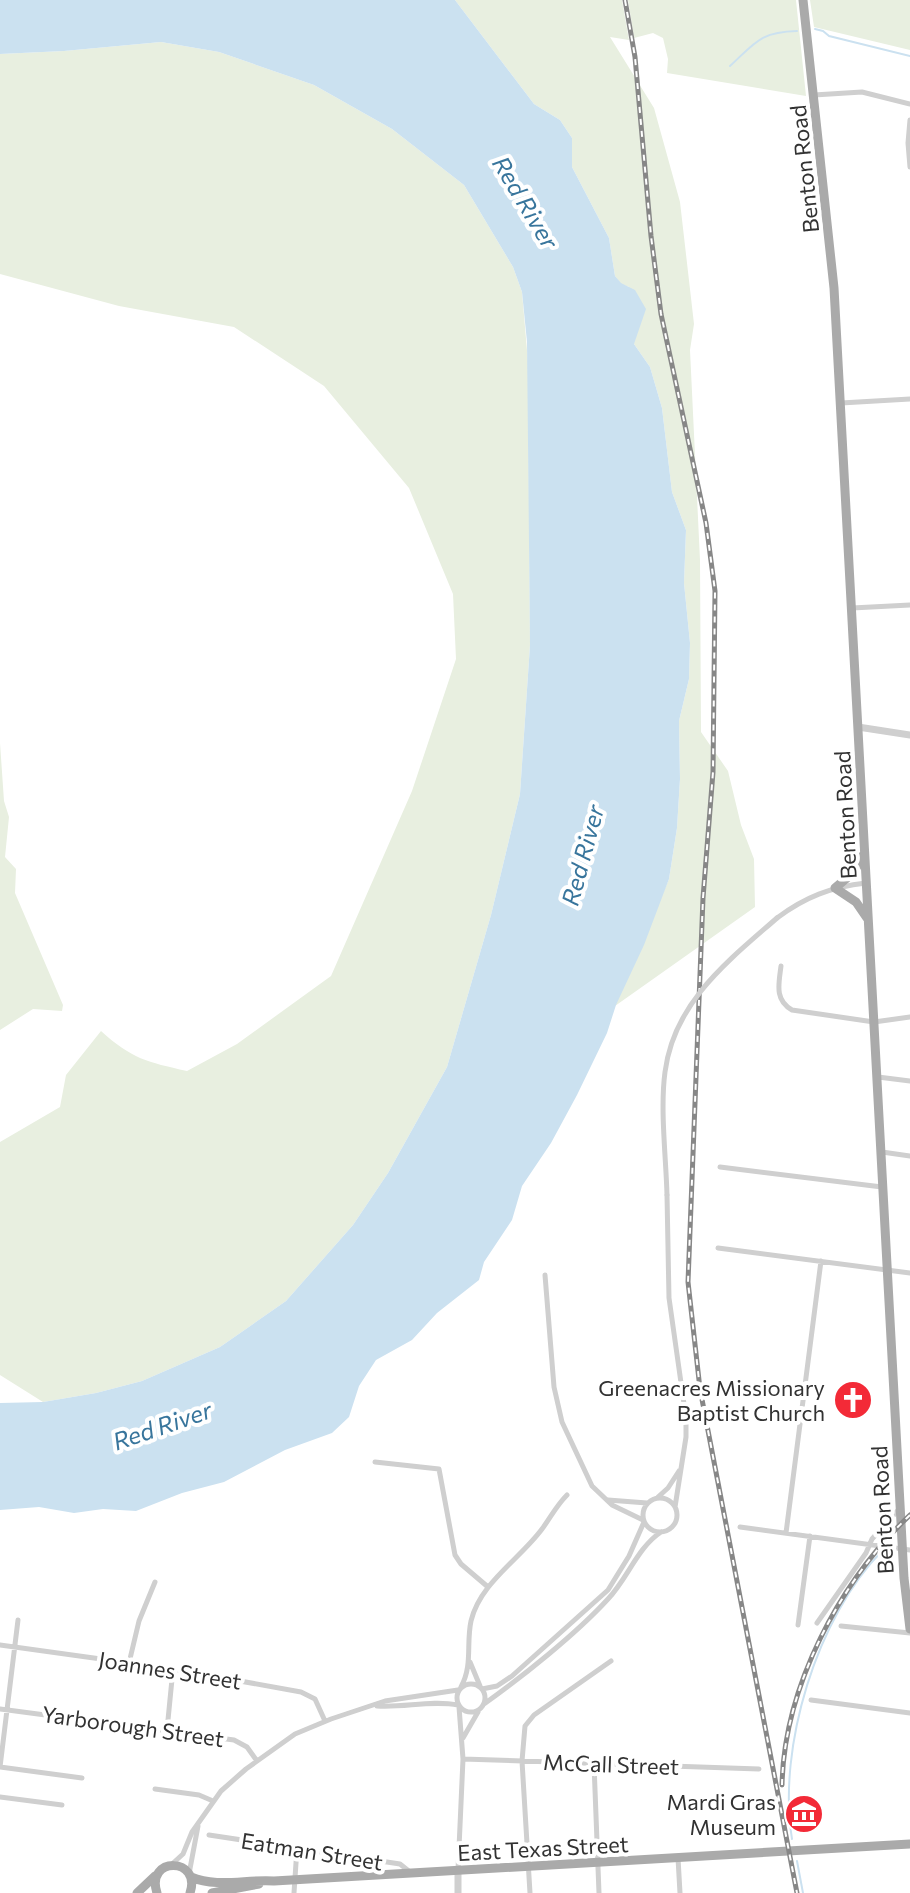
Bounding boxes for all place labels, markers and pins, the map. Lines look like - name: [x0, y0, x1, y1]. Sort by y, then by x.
- place label: Greenacres Missionary Baptist Church: [598, 1374, 825, 1426]
- church icon: Greenacres Missionary Baptist Church: [832, 1379, 874, 1421]
- place label: Mardi Gras Museum: [666, 1788, 776, 1840]
- museum icon: Mardi Gras Museum: [783, 1793, 825, 1835]

